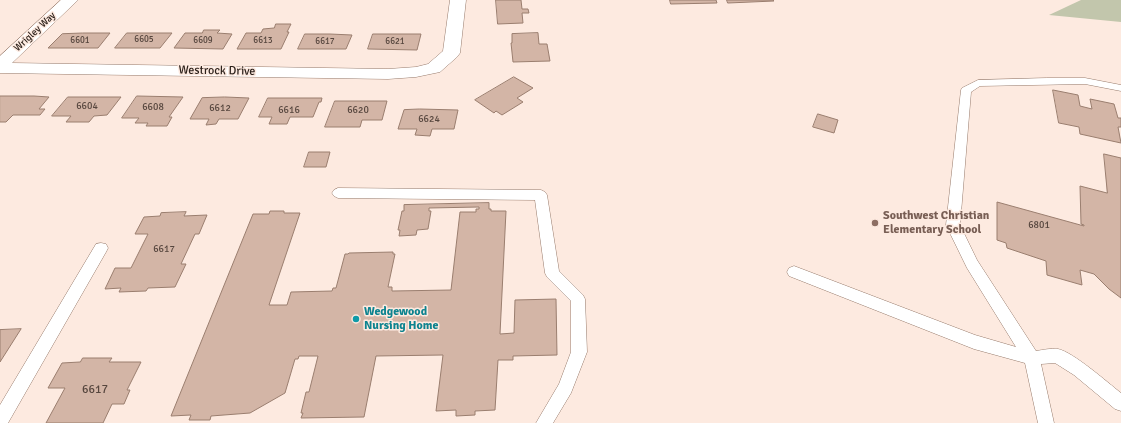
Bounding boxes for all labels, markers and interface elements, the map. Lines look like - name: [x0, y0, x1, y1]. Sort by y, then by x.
- street label: Wrigley Way: [12, 10, 58, 54]
- house number: 6605: [134, 35, 154, 45]
- house number: 6601: [70, 36, 90, 46]
- house number: 6609: [193, 36, 213, 46]
- house number: 6613: [253, 36, 273, 46]
- house number: 6617: [315, 37, 335, 47]
- house number: 6621: [385, 37, 405, 47]
- street label: Westrock Drive: [178, 63, 256, 79]
- house number: 6604: [76, 100, 98, 112]
- house number: 6608: [142, 101, 164, 113]
- house number: 6612: [209, 102, 231, 114]
- house number: 6616: [278, 104, 300, 116]
- house number: 6620: [347, 104, 369, 116]
- house number: 6624: [418, 113, 440, 125]
- place label: Southwest Christian Elementary School: [883, 209, 989, 237]
- marker: Southwest Christian Elementary School: [870, 218, 880, 228]
- house number: 6801: [1028, 219, 1050, 231]
- house number: 6617: [153, 243, 175, 255]
- place label: Wedgewood Nursing Home: [364, 305, 438, 333]
- marker: Wedgewood Nursing Home: [351, 314, 361, 324]
- house number: 6617: [82, 383, 108, 397]

